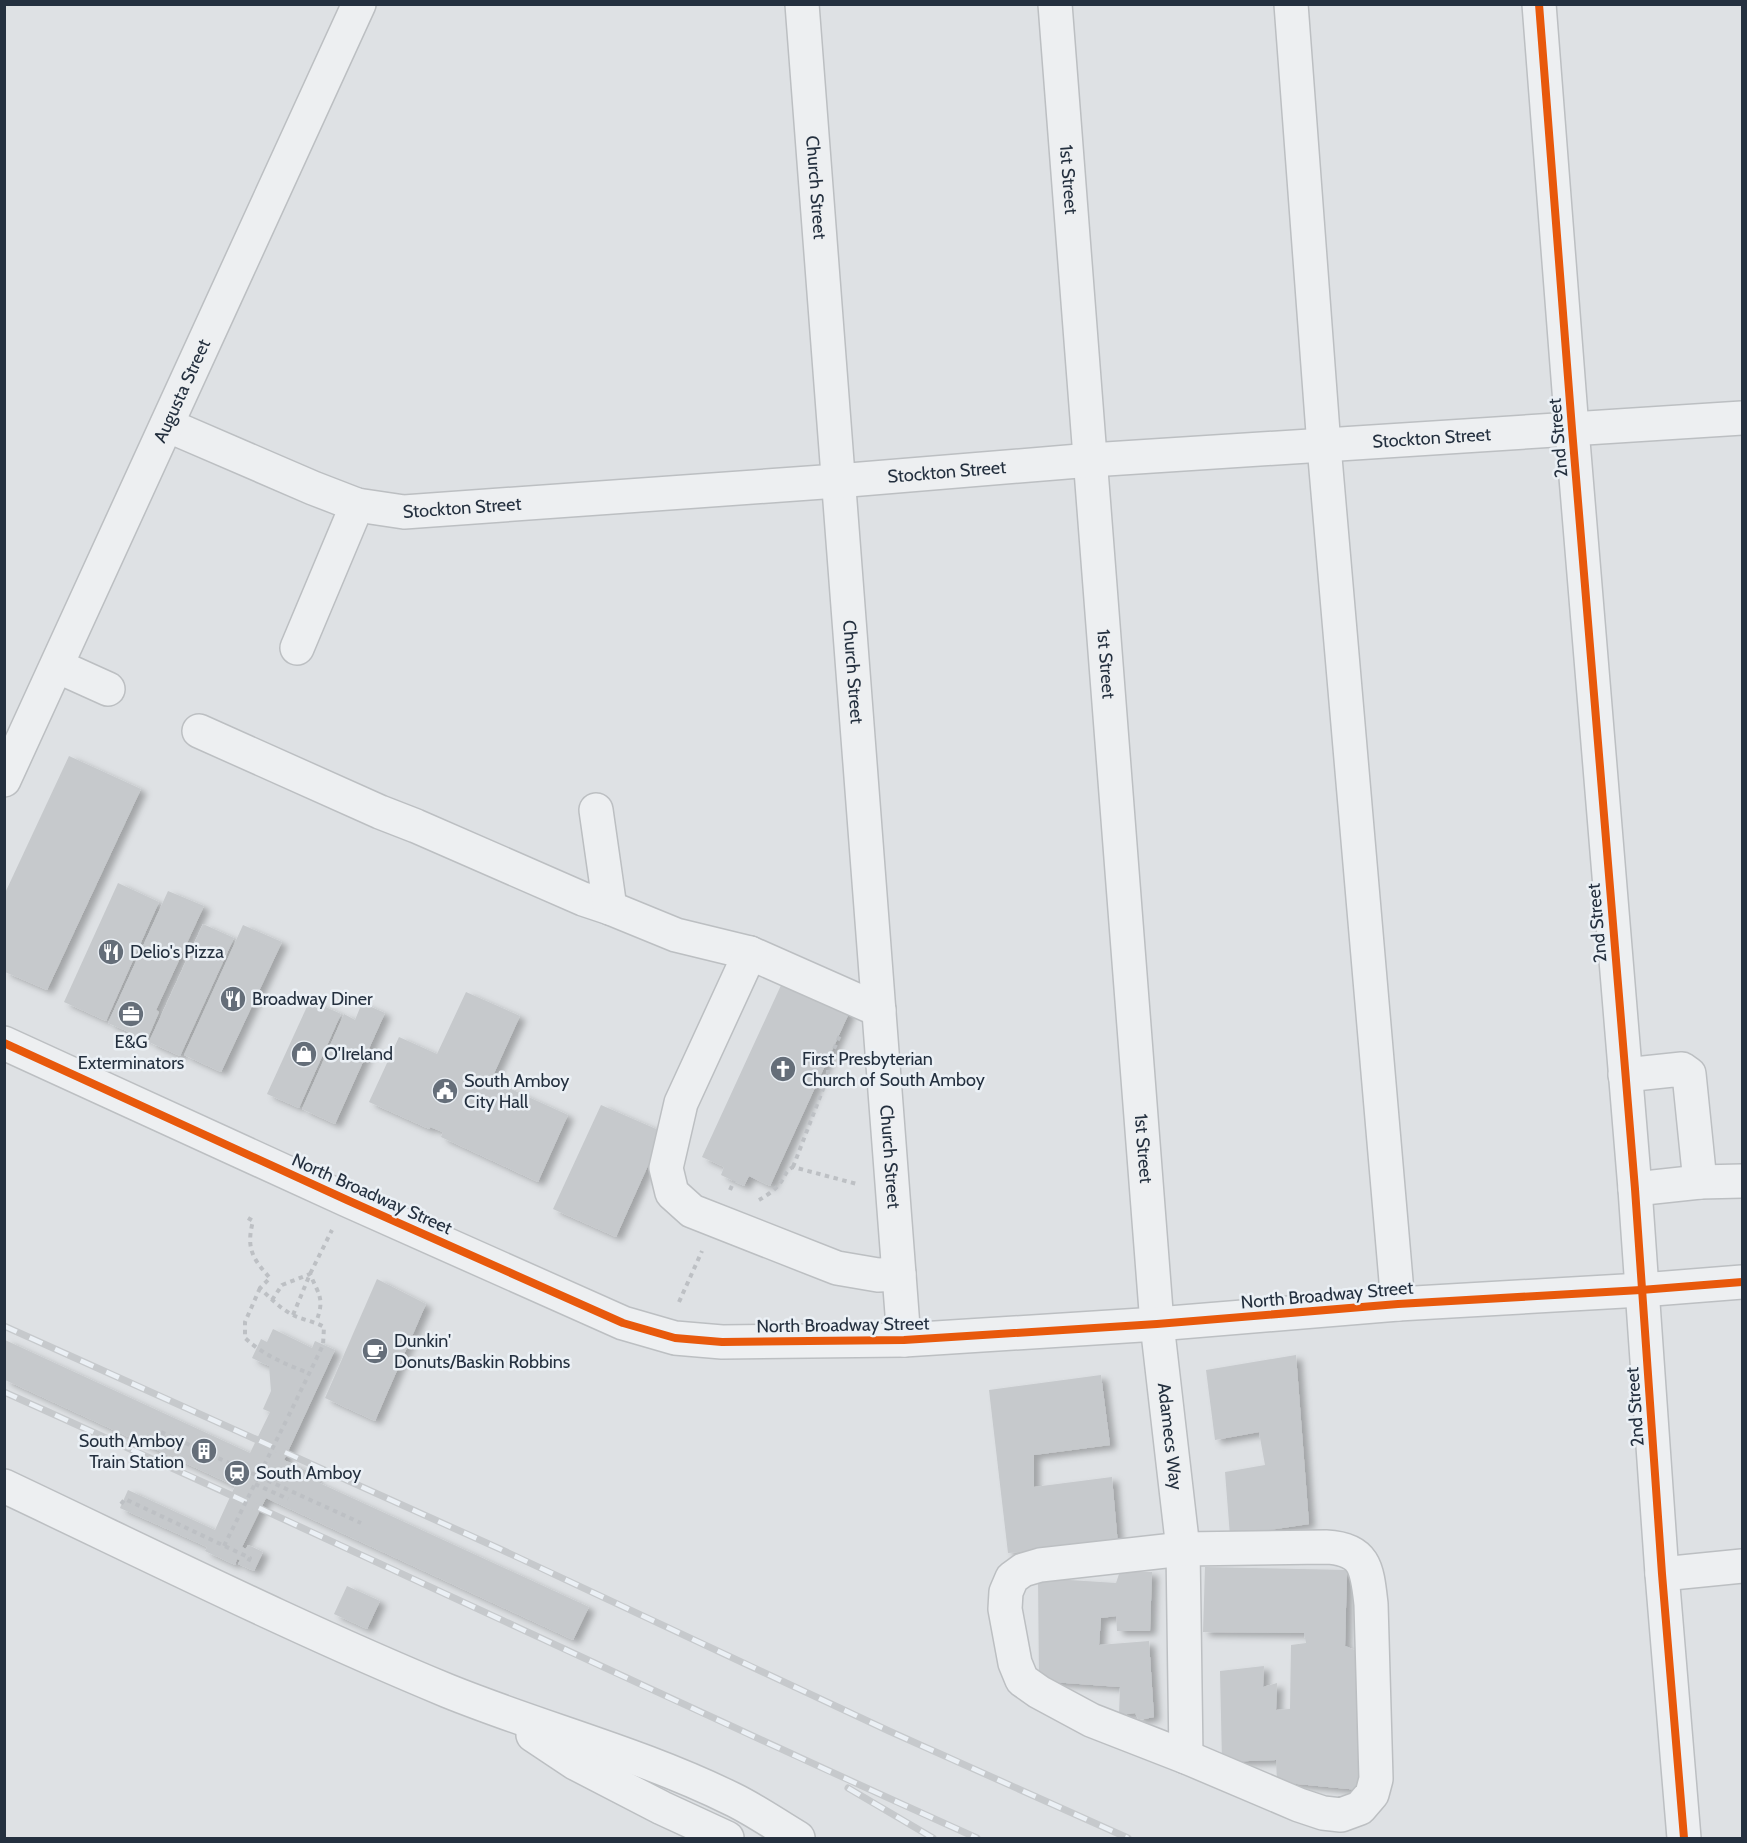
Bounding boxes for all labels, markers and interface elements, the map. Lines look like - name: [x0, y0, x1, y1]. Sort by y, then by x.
- street label: Church Street: [801, 135, 831, 240]
- street label: 1st Street: [1055, 144, 1082, 215]
- street label: Augusta Street: [149, 336, 215, 446]
- street label: 2nd Street: [1544, 397, 1572, 479]
- street label: Stockton Street: [1372, 423, 1492, 453]
- street label: Stockton Street: [887, 456, 1007, 488]
- street label: Stockton Street: [402, 493, 522, 523]
- street label: Church Street: [838, 619, 868, 725]
- street label: 1st Street: [1092, 628, 1120, 700]
- street label: 2nd Street: [1583, 882, 1611, 964]
- restaurant icon: Delio's Pizza: [96, 937, 126, 967]
- place label: Delio's Pizza: [130, 941, 224, 963]
- restaurant icon: Broadway Diner: [218, 984, 248, 1014]
- place label: Broadway Diner: [252, 988, 373, 1010]
- office icon: E&G Exterminators: [116, 999, 146, 1029]
- place label: E&G Exterminators: [78, 1031, 184, 1074]
- shop icon: O'Ireland: [289, 1039, 319, 1069]
- place label: O'Ireland: [324, 1043, 393, 1065]
- place label: First Presbyterian Church of South Amboy: [802, 1048, 985, 1091]
- church icon: First Presbyterian Church of South Amboy: [768, 1054, 798, 1084]
- place label: South Amboy City Hall: [464, 1070, 569, 1113]
- public building icon: South Amboy City Hall: [430, 1076, 460, 1106]
- street label: Church Street: [875, 1104, 905, 1209]
- street label: 1st Street: [1130, 1113, 1157, 1184]
- street label: North Broadway Street: [288, 1149, 456, 1239]
- street label: North Broadway Street: [1240, 1276, 1414, 1314]
- street label: North Broadway Street: [756, 1312, 930, 1338]
- place label: Dunkin' Donuts/Baskin Robbins: [394, 1330, 570, 1373]
- cafe icon: Dunkin' Donuts/Baskin Robbins: [360, 1336, 390, 1366]
- street label: 2nd Street: [1621, 1366, 1649, 1448]
- street label: Adamecs Way: [1153, 1381, 1187, 1491]
- place label: South Amboy Train Station: [79, 1430, 184, 1473]
- building icon: South Amboy Train Station: [189, 1436, 219, 1466]
- station icon: South Amboy: [222, 1458, 252, 1488]
- place label: South Amboy: [256, 1462, 361, 1484]

